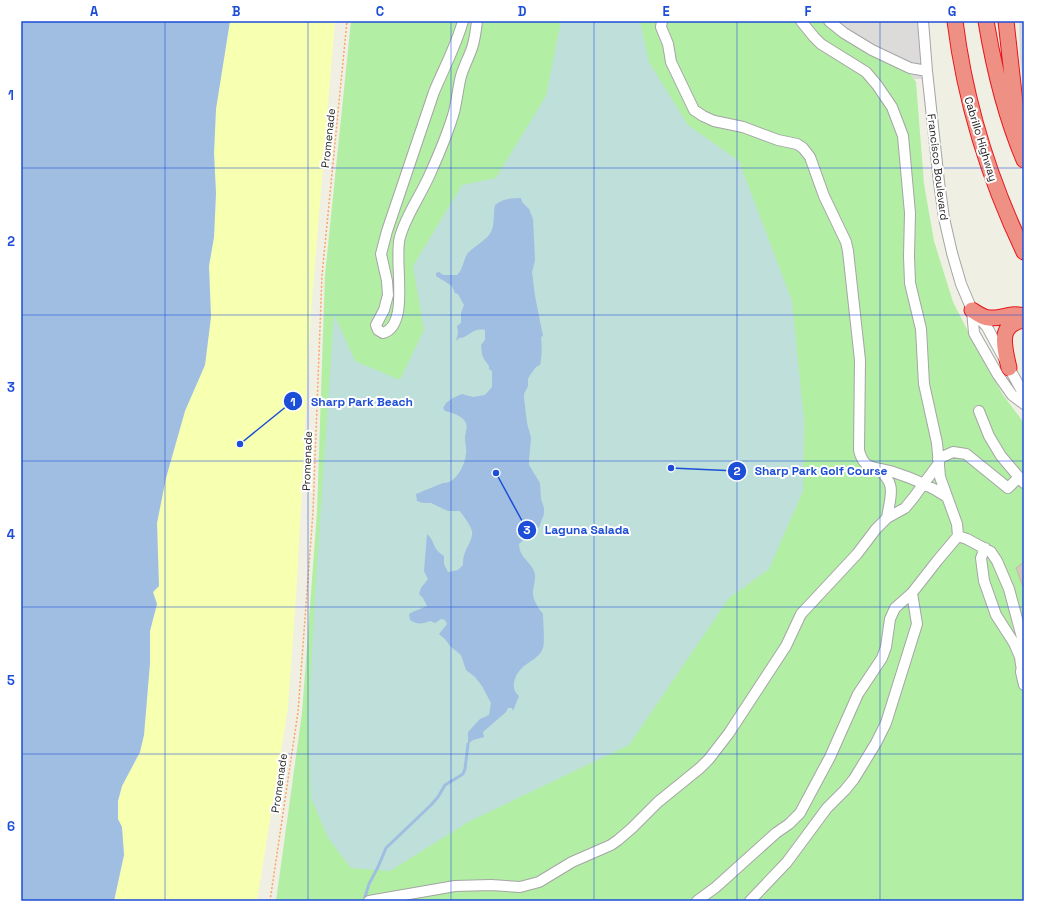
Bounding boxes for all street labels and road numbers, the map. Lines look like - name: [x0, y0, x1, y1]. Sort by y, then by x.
- street label: Cabrillo Highway: [961, 95, 1001, 183]
- street label: Promenade: [318, 108, 338, 168]
- street label: Francisco Boulevard: [925, 113, 951, 221]
- street label: Promenade: [299, 431, 315, 491]
- street label: Promenade: [268, 752, 290, 814]

